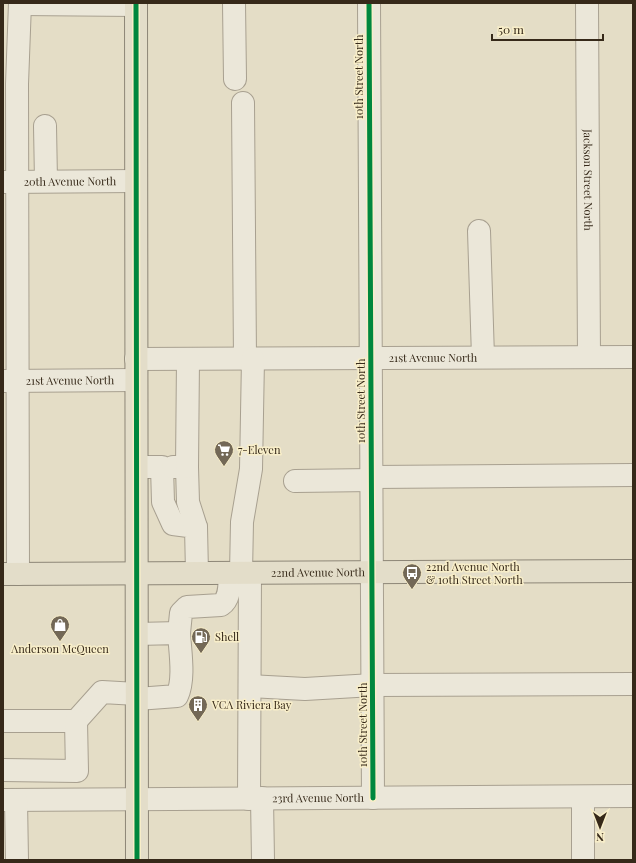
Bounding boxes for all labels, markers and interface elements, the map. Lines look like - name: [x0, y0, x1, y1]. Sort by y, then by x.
- scale bar: [492, 16, 603, 42]
- text: 50 m: [498, 21, 524, 37]
- street label: 10th Street North: [351, 34, 366, 119]
- street label: Jackson Street North: [581, 128, 596, 231]
- street label: 20th Avenue North: [24, 173, 117, 189]
- street label: 21st Avenue North: [389, 350, 478, 365]
- street label: 10th Street North: [353, 358, 368, 443]
- street label: 21st Avenue North: [26, 372, 115, 388]
- supermarket icon: 7-Eleven: [213, 439, 235, 467]
- place label: 7-Eleven: [238, 442, 281, 457]
- place label: 22nd Avenue North & 10th Street North: [426, 559, 523, 587]
- bus stop icon: 22nd Avenue North & 10th Street North: [401, 562, 423, 590]
- street label: 22nd Avenue North: [271, 564, 366, 580]
- shop icon: Anderson McQueen: [49, 614, 71, 642]
- fuel station icon: Shell: [190, 626, 212, 654]
- place label: Shell: [215, 629, 239, 644]
- place label: Anderson McQueen: [10, 641, 109, 656]
- street label: 10th Street North: [355, 682, 370, 767]
- building icon: VCA Riviera Bay: [187, 694, 209, 722]
- place label: VCA Riviera Bay: [211, 697, 292, 712]
- street label: 23rd Avenue North: [272, 790, 364, 805]
- north arrow: [580, 807, 620, 847]
- text: N: [596, 830, 604, 845]

